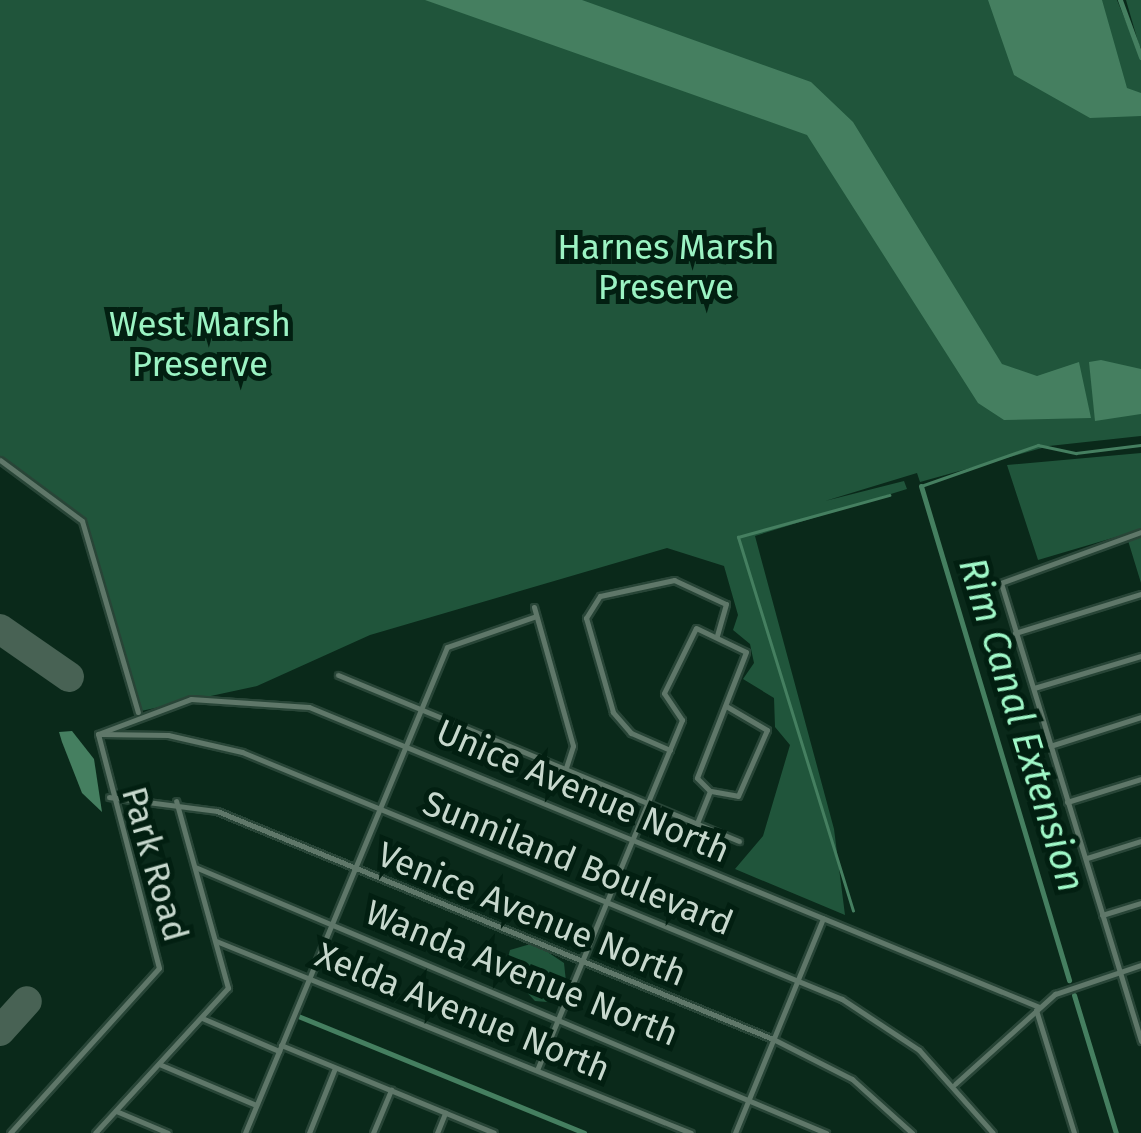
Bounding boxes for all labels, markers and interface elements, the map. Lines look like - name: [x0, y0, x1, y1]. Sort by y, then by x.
- park label: Harnes Marsh Preserve: [557, 226, 775, 308]
- park label: West Marsh Preserve: [109, 303, 291, 385]
- water label: Rim Canal Extension: [949, 553, 1093, 897]
- street label: Unice Avenue North: [430, 710, 736, 872]
- street label: Park Road: [113, 782, 197, 946]
- street label: Sunniland Boulevard: [417, 782, 739, 944]
- street label: Venice Avenue North: [372, 833, 692, 995]
- street label: Wanda Avenue North: [360, 891, 684, 1055]
- street label: Xelda Avenue North: [310, 934, 616, 1090]

